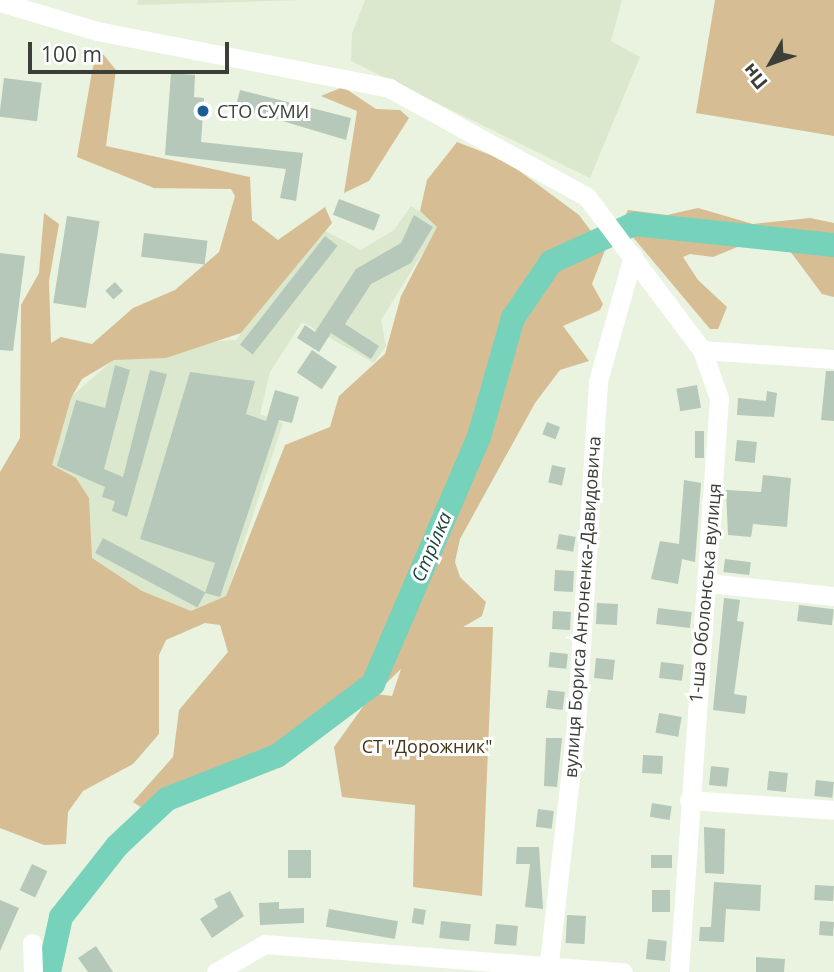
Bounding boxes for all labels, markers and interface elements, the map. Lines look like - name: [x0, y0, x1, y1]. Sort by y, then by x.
- scale bar: [32, 28, 233, 72]
- north arrow: [736, 28, 806, 98]
- text: 100 m: [41, 40, 102, 68]
- text: Пн: [736, 58, 773, 95]
- place label: СТО СУМИ: [217, 100, 309, 122]
- marker: СТО СУМИ: [195, 103, 211, 119]
- street label: вулиця Бориса Антоненка-Давидовича: [559, 435, 605, 779]
- street label: 1-ша Оболонська вулиця: [685, 482, 725, 704]
- water label: Стрілка: [407, 509, 457, 585]
- park label: СТ "Дорожник": [362, 735, 492, 757]

